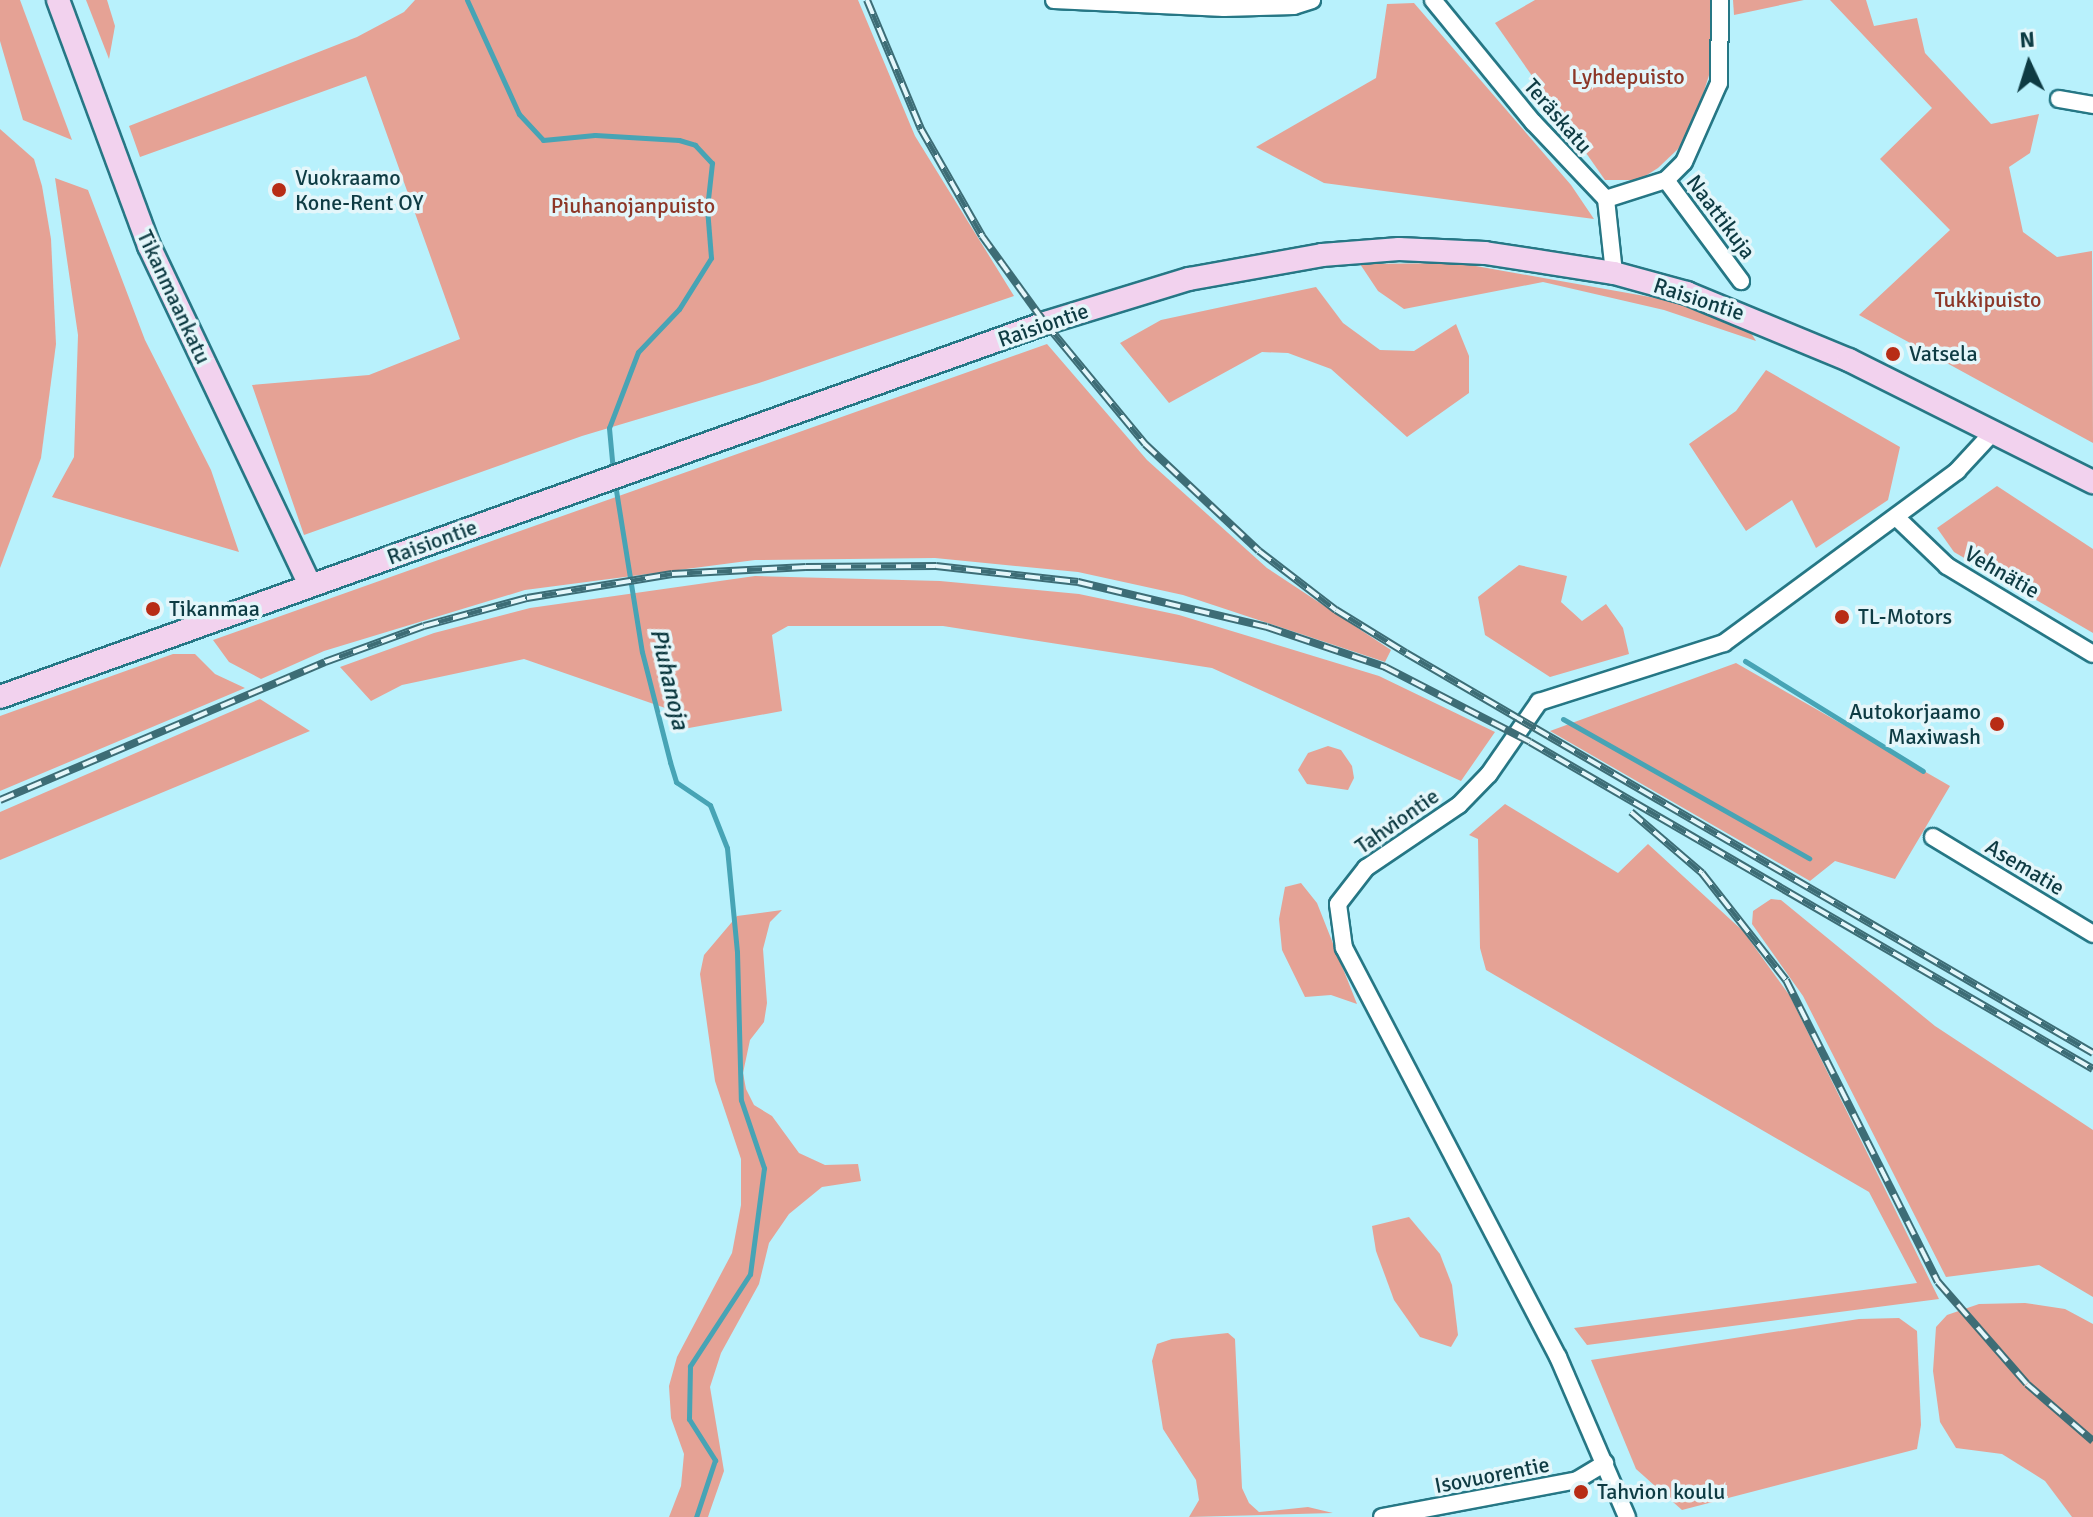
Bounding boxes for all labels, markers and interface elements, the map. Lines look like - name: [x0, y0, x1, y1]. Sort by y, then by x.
- north arrow: [1989, 24, 2069, 104]
- text: N: [2019, 26, 2036, 54]
- park label: Lyhdepuisto: [1571, 64, 1685, 90]
- street label: Teräskatu: [1518, 73, 1598, 159]
- place label: Vuokraamo Kone-Rent OY: [295, 164, 424, 216]
- street label: Naattikuja: [1681, 170, 1761, 264]
- marker: Vuokraamo Kone-Rent OY: [270, 181, 288, 199]
- park label: Piuhanojanpuisto: [551, 193, 715, 219]
- street label: Tikanmaankatu: [132, 226, 216, 368]
- street label: Raisiontie: [1650, 272, 1748, 326]
- park label: Tukkipuisto: [1934, 287, 2042, 313]
- street label: Raisiontie: [994, 297, 1092, 353]
- place label: Vatsela: [1909, 341, 1978, 367]
- marker: Vatsela: [1884, 345, 1902, 363]
- street label: Raisiontie: [383, 514, 481, 570]
- street label: Vehnätie: [1960, 540, 2044, 604]
- place label: Tikanmaa: [169, 596, 260, 622]
- marker: Tikanmaa: [144, 600, 162, 618]
- place label: TL-Motors: [1858, 604, 1952, 630]
- marker: TL-Motors: [1833, 608, 1851, 626]
- water label: Piuhanoja: [643, 626, 695, 732]
- place label: Autokorjaamo Maxiwash: [1849, 698, 1981, 750]
- marker: Autokorjaamo Maxiwash: [1988, 715, 2006, 733]
- street label: Tahviontie: [1350, 783, 1444, 859]
- street label: Asematie: [1981, 833, 2069, 901]
- street label: Isovuorentie: [1432, 1451, 1552, 1499]
- place label: Tahvion koulu: [1597, 1479, 1725, 1505]
- marker: Tahvion koulu: [1572, 1483, 1590, 1501]

